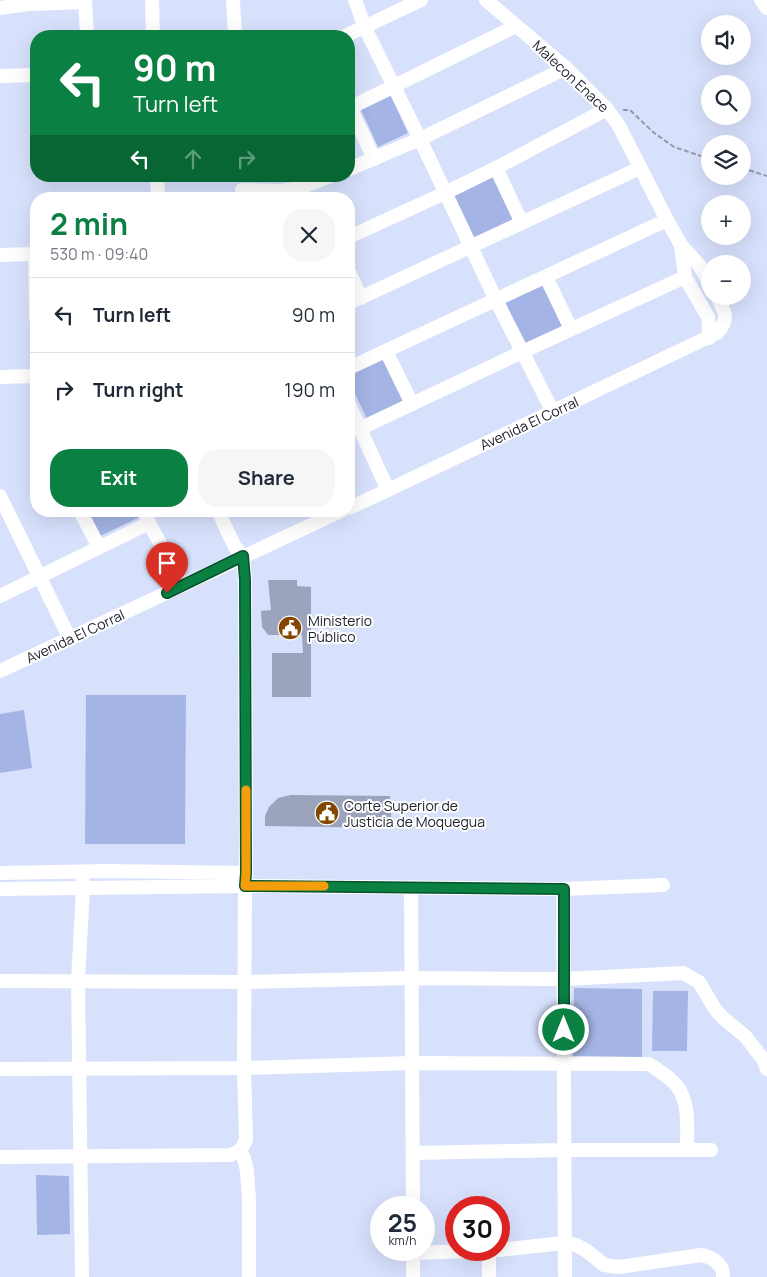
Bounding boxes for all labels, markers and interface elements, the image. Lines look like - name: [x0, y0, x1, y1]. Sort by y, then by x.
- map controls: [701, 15, 751, 305]
- button: sound: [701, 15, 751, 65]
- street label: Malecon Enace: [529, 36, 613, 116]
- text: 90 m: [133, 44, 216, 92]
- icon: left: [50, 50, 115, 115]
- button: search: [701, 75, 751, 125]
- text: Turn left: [133, 89, 218, 119]
- button: layers: [701, 135, 751, 185]
- icon: left: [126, 145, 154, 173]
- icon: ahead: [179, 145, 207, 173]
- icon: right: [232, 145, 260, 173]
- button: +: [701, 195, 751, 245]
- text: 2 min: [50, 203, 128, 244]
- button: close: [283, 209, 335, 261]
- text: 530 m · 09:40: [50, 243, 148, 265]
- button: −: [701, 255, 751, 305]
- icon: left: [50, 301, 78, 329]
- text: Turn left: [93, 302, 171, 328]
- text: 90 m: [292, 302, 335, 328]
- icon: right: [50, 376, 78, 404]
- text: Turn right: [93, 377, 183, 403]
- text: 190 m: [284, 377, 335, 403]
- street label: Avenida El Corral: [477, 392, 581, 454]
- button: Exit: [50, 449, 188, 507]
- button: Share: [198, 449, 335, 507]
- pin: [146, 542, 188, 593]
- icon: arrive: [153, 549, 181, 577]
- street label: Avenida El Corral: [23, 605, 127, 667]
- place label: Ministerio Público: [308, 611, 372, 646]
- public building icon: Ministerio Público: [277, 615, 303, 641]
- place label: Corte Superior de Justicia de Moquegua: [344, 796, 485, 831]
- public building icon: Corte Superior de Justicia de Moquegua: [314, 800, 340, 826]
- position arrow: [537, 1003, 589, 1055]
- speed limit sign: 30: [445, 1196, 510, 1261]
- text: 25: [388, 1205, 417, 1240]
- text: km/h: [389, 1232, 416, 1249]

